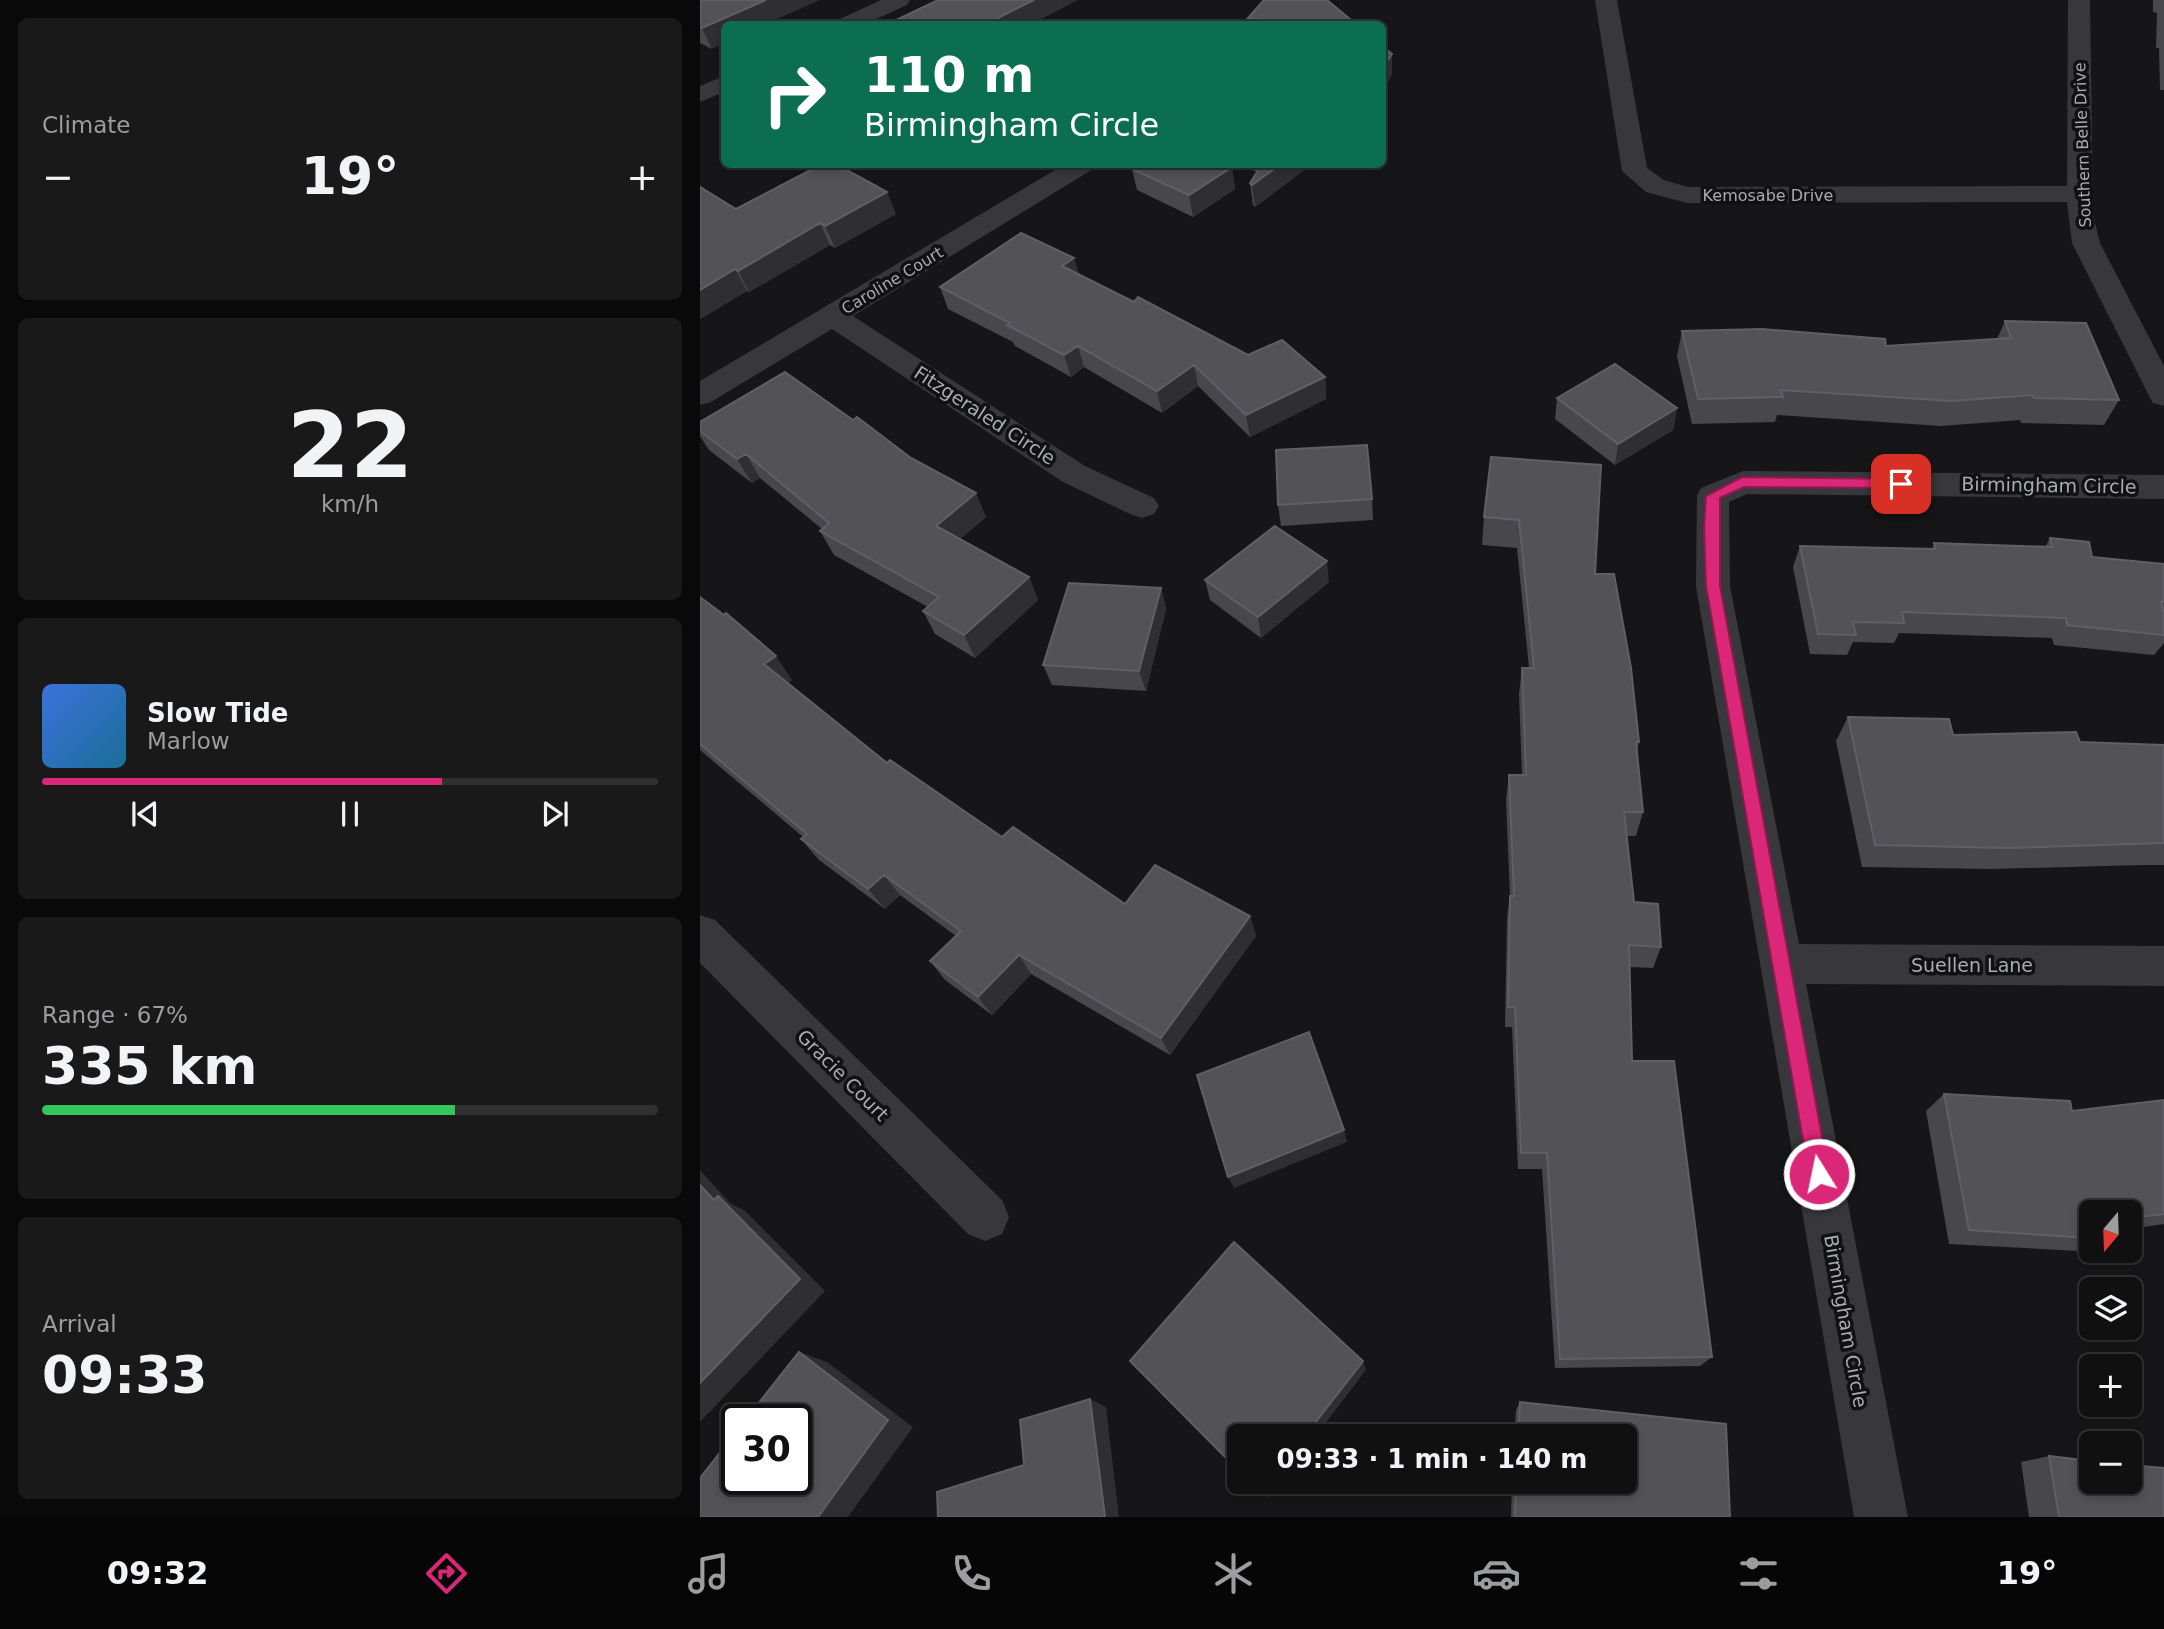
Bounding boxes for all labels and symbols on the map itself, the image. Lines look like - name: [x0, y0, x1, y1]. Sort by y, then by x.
- street label: Southern Belle Drive: [2070, 62, 2095, 228]
- street label: Kemosabe Drive: [1703, 186, 1833, 205]
- street label: Caroline Court: [838, 243, 946, 318]
- street label: Fitzgeraled Circle: [910, 361, 1060, 469]
- pin: [1871, 454, 1931, 514]
- street label: Birmingham Circle: [1961, 472, 2137, 498]
- street label: Suellen Lane: [1911, 954, 2033, 976]
- street label: Gracie Court: [793, 1025, 893, 1125]
- position arrow: [1782, 1137, 1856, 1211]
- north arrow: [2079, 1200, 2142, 1264]
- street label: Birmingham Circle: [1820, 1233, 1872, 1409]
- speed limit sign: 30: [721, 1404, 812, 1495]

